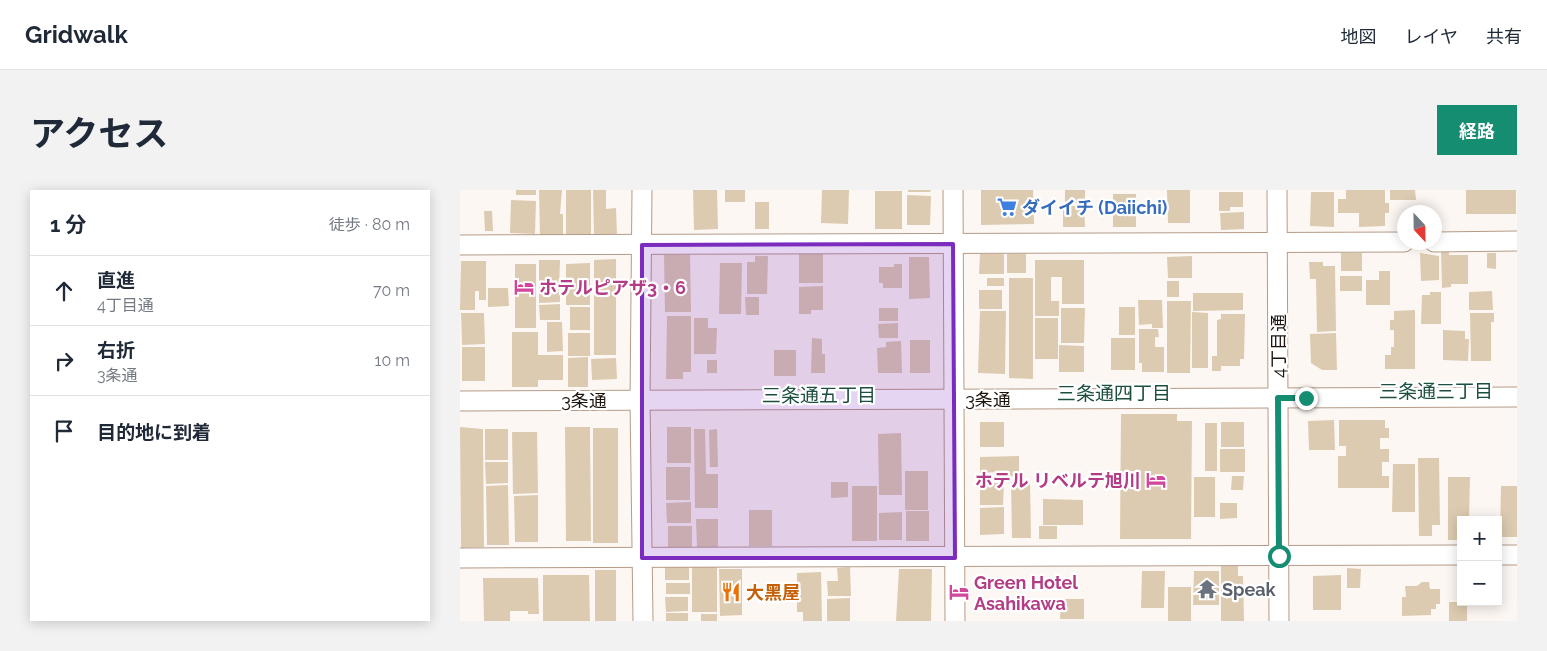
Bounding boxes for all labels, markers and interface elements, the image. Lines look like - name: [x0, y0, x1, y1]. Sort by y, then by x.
- text: Gridwalk: [25, 20, 128, 49]
- text: 地図: [1341, 26, 1377, 47]
- text: レイヤ: [1405, 26, 1458, 47]
- text: 共有: [1486, 26, 1522, 47]
- button: 経路: [1437, 105, 1517, 155]
- text: アクセス: [30, 113, 168, 154]
- supermarket icon: ダイイチ (Daiichi): [996, 196, 1018, 218]
- place label: ダイイチ (Daiichi): [1022, 197, 1167, 218]
- north arrow: [1397, 205, 1442, 250]
- text: 1 分: [50, 212, 86, 237]
- text: 徒歩 · 80 m: [329, 215, 410, 234]
- text: 直進: [97, 269, 135, 291]
- hotel icon: ホテルピアザ3・6: [513, 276, 535, 298]
- icon: ahead: [50, 277, 78, 305]
- place label: ホテルピアザ3・6: [539, 277, 686, 298]
- text: 70 m: [373, 281, 410, 300]
- text: 4丁目通: [97, 296, 154, 315]
- street label: 4丁目通: [1268, 314, 1289, 378]
- text: 右折: [97, 339, 135, 361]
- icon: right: [50, 347, 78, 375]
- text: 10 m: [375, 351, 410, 370]
- text: 3条通: [97, 366, 138, 385]
- district label: 三条通三丁目: [1379, 380, 1493, 402]
- district label: 三条通四丁目: [1057, 382, 1171, 404]
- district label: 三条通五丁目: [762, 384, 876, 406]
- route end: [1295, 387, 1318, 410]
- street label: 3条通: [965, 389, 1011, 410]
- street label: 3条通: [561, 390, 607, 411]
- icon: arrive: [50, 417, 78, 445]
- text: 目的地に到着: [97, 421, 211, 443]
- hotel icon: ホテル リベルテ旭川: [1145, 469, 1167, 491]
- place label: ホテル リベルテ旭川: [975, 470, 1141, 491]
- map controls: [1457, 516, 1502, 606]
- button: +: [1457, 516, 1502, 561]
- route start: [1268, 545, 1291, 568]
- button: −: [1457, 561, 1502, 606]
- place label: Green Hotel Asahikawa: [974, 572, 1078, 614]
- temple icon: Speak: [1196, 578, 1218, 600]
- place label: Speak: [1222, 579, 1277, 600]
- restaurant icon: 大黑屋: [720, 581, 742, 603]
- hotel icon: Green Hotel Asahikawa: [948, 581, 970, 603]
- place label: 大黑屋: [746, 582, 800, 603]

